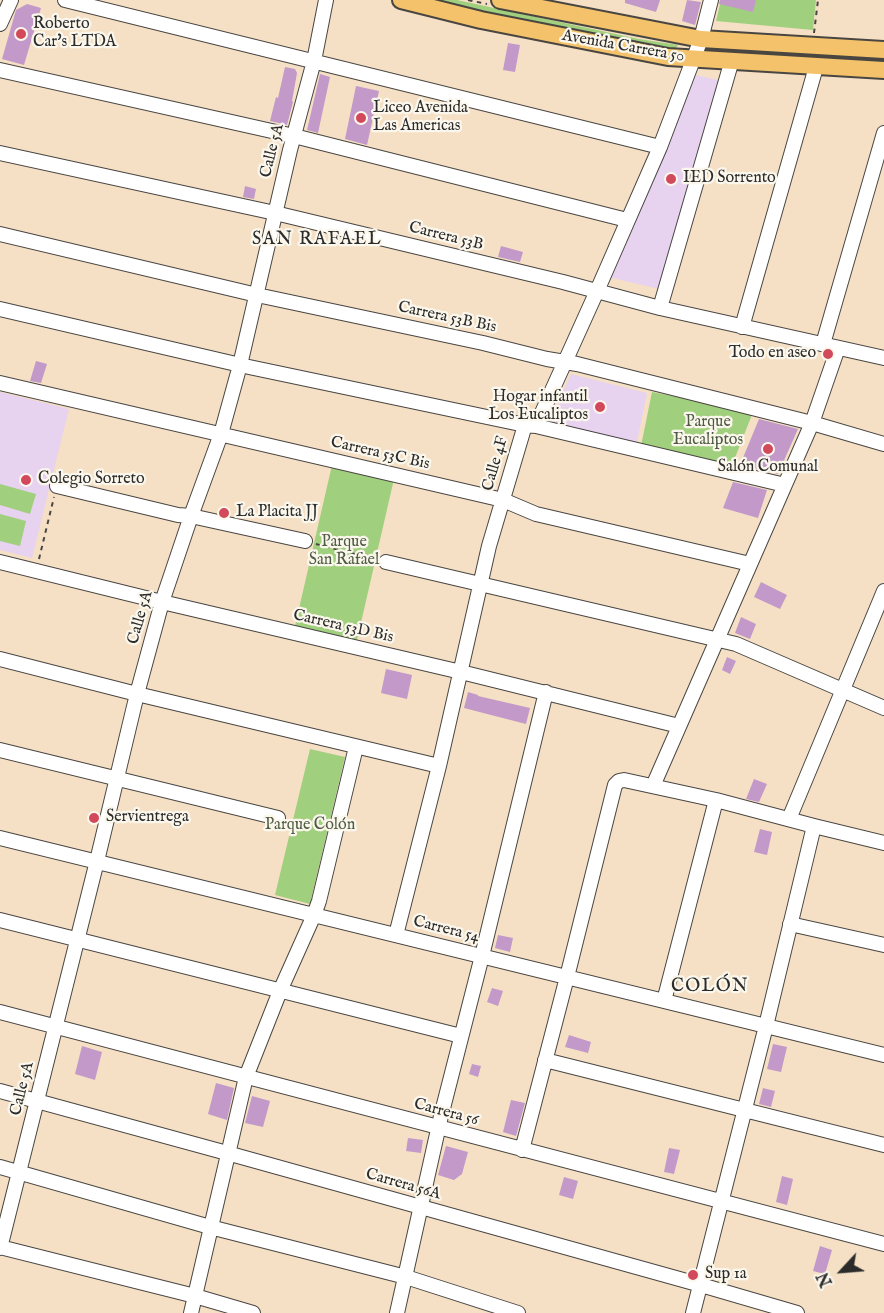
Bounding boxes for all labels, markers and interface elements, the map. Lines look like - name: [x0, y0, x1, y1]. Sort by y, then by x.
- place label: Roberto Car's LTDA: [33, 15, 116, 53]
- marker: Roberto Car's LTDA: [14, 27, 28, 41]
- street label: Avenida Carrera 50: [560, 27, 686, 67]
- place label: Liceo Avenida Las Americas: [373, 99, 468, 137]
- marker: Liceo Avenida Las Americas: [354, 111, 368, 125]
- street label: Calle 5A: [257, 122, 289, 180]
- place label: IED Sorrento: [683, 169, 776, 189]
- marker: IED Sorrento: [664, 172, 678, 186]
- street label: Carrera 53B: [407, 218, 485, 256]
- district label: SAN RAFAEL: [252, 229, 382, 251]
- street label: Carrera 53B Bis: [396, 298, 498, 338]
- place label: Todo en aseo: [729, 344, 816, 364]
- marker: Todo en aseo: [821, 347, 835, 361]
- place label: Hogar infantil Los Eucaliptos: [489, 388, 588, 426]
- marker: Hogar infantil Los Eucaliptos: [593, 400, 607, 414]
- park label: Parque Eucaliptos: [673, 413, 743, 451]
- street label: Carrera 53C Bis: [329, 433, 431, 475]
- street label: Calle 4F: [479, 434, 513, 494]
- marker: Salón Comunal: [761, 442, 775, 456]
- place label: Salón Comunal: [718, 458, 818, 478]
- place label: Colegio Sorreto: [38, 470, 145, 490]
- marker: Colegio Sorreto: [19, 473, 33, 487]
- place label: La Placita JJ: [236, 503, 318, 523]
- marker: La Placita JJ: [217, 506, 231, 520]
- park label: Parque San Rafael: [309, 533, 379, 571]
- street label: Calle 5A: [124, 589, 158, 647]
- street label: Carrera 53D Bis: [291, 606, 395, 648]
- place label: Servientrega: [106, 808, 189, 828]
- marker: Servientrega: [87, 811, 101, 825]
- park label: Parque Colón: [265, 816, 355, 836]
- street label: Carrera 54: [411, 913, 481, 947]
- district label: COLÓN: [671, 976, 749, 998]
- street label: Calle 5A: [7, 1060, 39, 1118]
- street label: Carrera 56: [412, 1095, 480, 1131]
- street label: Carrera 56A: [363, 1165, 443, 1205]
- north arrow: [812, 1241, 872, 1301]
- place label: Sup 1a: [705, 1265, 747, 1285]
- marker: Sup 1a: [686, 1268, 700, 1282]
- text: N: [814, 1268, 838, 1289]

